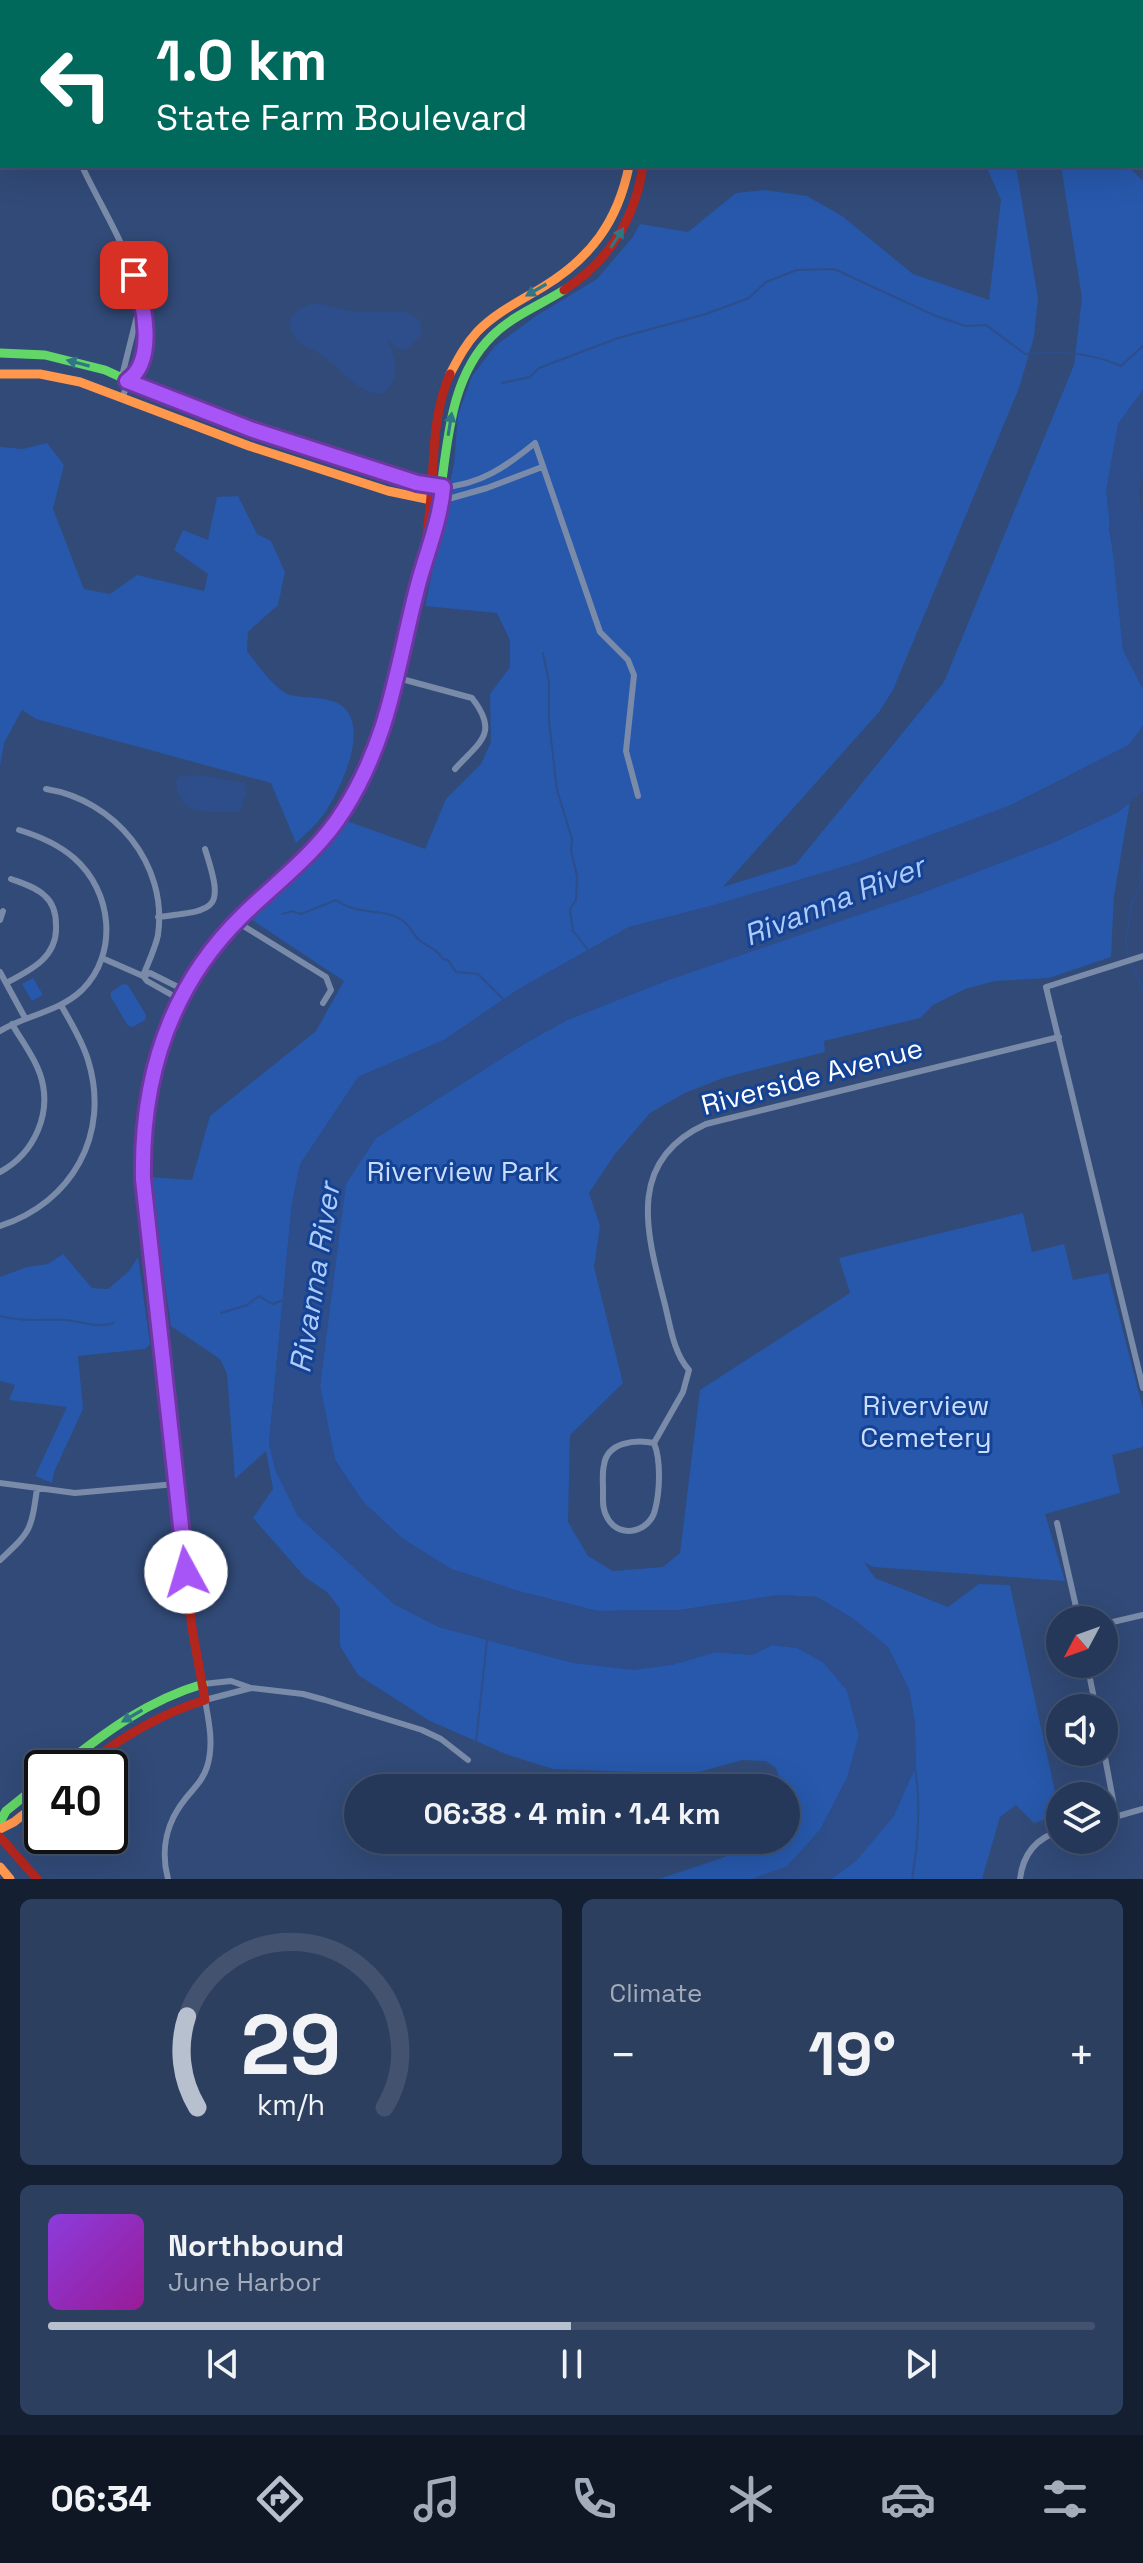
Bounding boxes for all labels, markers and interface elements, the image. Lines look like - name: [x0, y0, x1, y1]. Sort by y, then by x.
- text: 1.0 km: [156, 25, 327, 96]
- icon: left: [24, 32, 128, 136]
- text: State Farm Boulevard: [156, 95, 527, 141]
- one-way arrow: [609, 227, 623, 249]
- pin: [100, 241, 168, 309]
- icon: arrive: [112, 253, 156, 297]
- one-way arrow: [524, 283, 547, 297]
- one-way arrow: [66, 356, 91, 368]
- one-way arrow: [444, 411, 457, 436]
- water label: Rivanna River: [738, 846, 933, 955]
- street label: Riverside Avenue: [697, 1029, 927, 1123]
- park label: Riverview Park: [367, 1153, 559, 1189]
- water label: Rivanna River: [280, 1177, 349, 1376]
- park label: Riverview Cemetery: [860, 1387, 992, 1455]
- position arrow: [144, 1530, 228, 1614]
- north arrow: [1046, 1606, 1118, 1678]
- map controls: [1046, 1606, 1118, 1854]
- button: sound: [1046, 1694, 1118, 1766]
- one-way arrow: [121, 1709, 143, 1723]
- speed limit sign: 40: [24, 1750, 128, 1854]
- button: layers: [1046, 1782, 1118, 1854]
- text: 06:38 · 4 min · 1.4 km: [423, 1794, 721, 1833]
- text: Climate: [610, 1976, 702, 2010]
- text: 29: [240, 1992, 341, 2098]
- text: 19°: [808, 2016, 896, 2093]
- text: −: [610, 2027, 637, 2083]
- text: +: [1068, 2027, 1095, 2083]
- text: km/h: [257, 2087, 325, 2123]
- text: Northbound: [168, 2226, 344, 2265]
- text: June Harbor: [168, 2265, 321, 2299]
- icon: previous: [201, 2342, 245, 2386]
- icon: pause: [550, 2342, 594, 2386]
- icon: next: [899, 2342, 943, 2386]
- icon: directions: [252, 2471, 308, 2527]
- icon: music: [409, 2471, 465, 2527]
- icon: phone: [566, 2471, 622, 2527]
- icon: climate: [723, 2471, 779, 2527]
- icon: car: [880, 2471, 936, 2527]
- icon: filters: [1037, 2471, 1093, 2527]
- text: 06:34: [50, 2476, 152, 2522]

